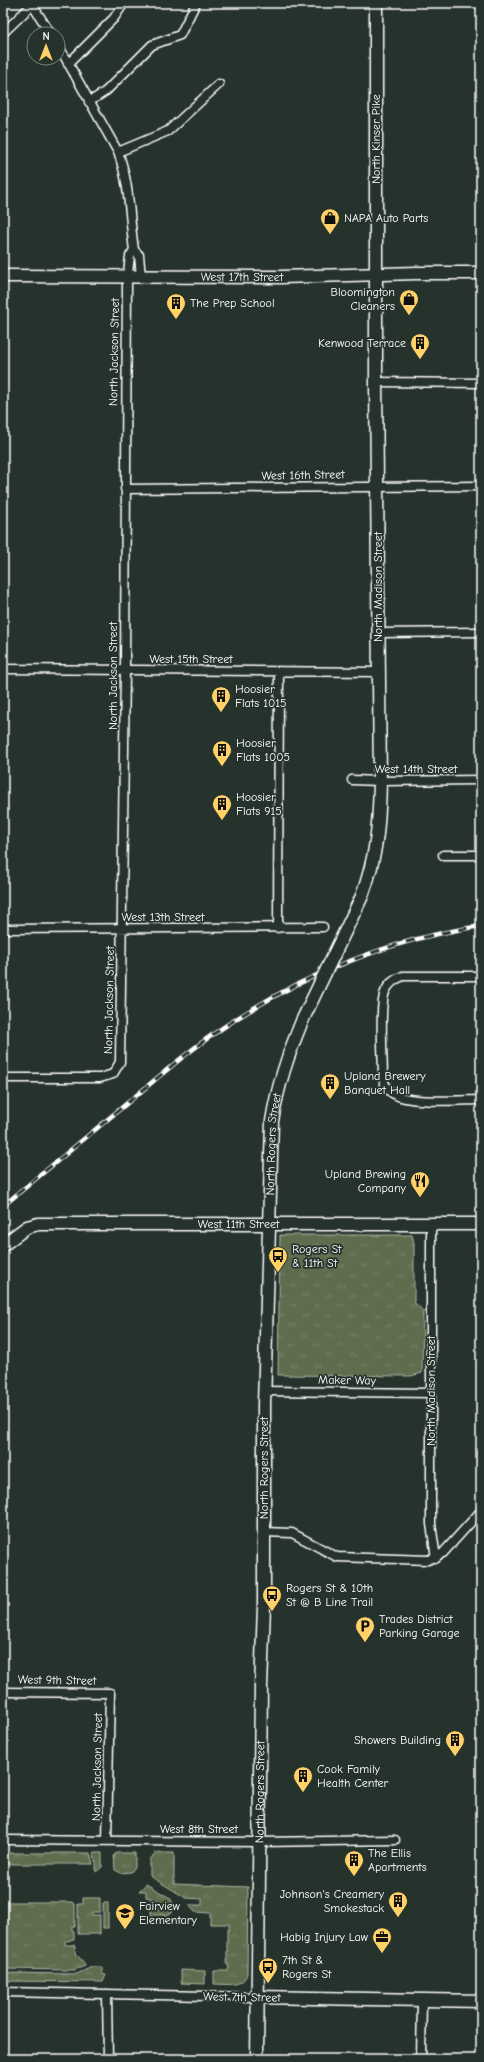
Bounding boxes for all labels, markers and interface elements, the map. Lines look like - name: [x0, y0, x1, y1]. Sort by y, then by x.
- north arrow: [26, 26, 66, 66]
- text: N: [42, 30, 50, 43]
- street label: North Kinser Pike: [369, 94, 383, 184]
- shop icon: NAPA Auto Parts: [319, 207, 341, 235]
- place label: NAPA Auto Parts: [344, 211, 428, 225]
- street label: West 17th Street: [201, 270, 284, 284]
- place label: Bloomington Cleaners: [331, 285, 395, 313]
- shop icon: Bloomington Cleaners: [398, 288, 420, 316]
- building icon: The Prep School: [165, 292, 187, 320]
- place label: The Prep School: [190, 296, 275, 310]
- street label: North Jackson Street: [106, 297, 122, 406]
- building icon: Kenwood Terrace: [409, 332, 431, 360]
- place label: Kenwood Terrace: [318, 336, 406, 350]
- street label: West 16th Street: [261, 467, 345, 483]
- street label: North Madison Street: [371, 531, 385, 642]
- street label: North Jackson Street: [106, 621, 120, 730]
- street label: West 15th Street: [149, 652, 233, 666]
- place label: Hoosier Flats 1015: [235, 682, 287, 710]
- building icon: Hoosier Flats 1015: [210, 685, 232, 713]
- place label: Hoosier Flats 1005: [236, 736, 290, 764]
- building icon: Hoosier Flats 1005: [211, 739, 233, 767]
- street label: West 14th Street: [375, 762, 458, 776]
- place label: Hoosier Flats 915: [236, 790, 282, 818]
- building icon: Hoosier Flats 915: [211, 793, 233, 821]
- street label: West 13th Street: [122, 910, 205, 924]
- street label: North Jackson Street: [101, 945, 117, 1054]
- place label: Upland Brewery Banquet Hall: [344, 1069, 426, 1097]
- building icon: Upland Brewery Banquet Hall: [319, 1072, 341, 1100]
- street label: North Rogers Street: [263, 1091, 284, 1196]
- place label: Upland Brewing Company: [325, 1167, 407, 1195]
- restaurant icon: Upland Brewing Company: [409, 1170, 431, 1198]
- street label: West 11th Street: [198, 1217, 280, 1231]
- place label: Rogers St & 11th St: [292, 1242, 342, 1270]
- bus stop icon: Rogers St & 11th St: [267, 1245, 289, 1273]
- street label: North Madison Street: [424, 1335, 438, 1446]
- street label: Maker Way: [318, 1372, 377, 1388]
- street label: North Rogers Street: [257, 1416, 271, 1519]
- place label: Rogers St & 10th St @ B Line Trail: [286, 1581, 373, 1609]
- bus stop icon: Rogers St & 10th St @ B Line Trail: [261, 1584, 283, 1612]
- place label: Trades District Parking Garage: [379, 1612, 460, 1640]
- parking icon: Trades District Parking Garage: [354, 1615, 376, 1643]
- street label: West 9th Street: [18, 1672, 97, 1688]
- street label: North Jackson Street: [89, 1712, 105, 1821]
- building icon: Showers Building: [444, 1729, 466, 1757]
- place label: Showers Building: [354, 1733, 441, 1747]
- street label: North Rogers Street: [252, 1740, 267, 1843]
- place label: Cook Family Health Center: [317, 1762, 388, 1790]
- building icon: Cook Family Health Center: [292, 1765, 314, 1793]
- street label: West 8th Street: [160, 1822, 239, 1836]
- place label: The Ellis Apartments: [368, 1846, 427, 1874]
- building icon: The Ellis Apartments: [343, 1849, 365, 1877]
- place label: Johnson's Creamery Smokestack: [280, 1887, 385, 1915]
- building icon: Johnson's Creamery Smokestack: [387, 1890, 409, 1918]
- place label: Fairview Elementary: [139, 1899, 197, 1927]
- school or university icon: Fairview Elementary: [114, 1902, 136, 1930]
- office icon: Habig Injury Law: [371, 1926, 393, 1954]
- place label: Habig Injury Law: [280, 1930, 369, 1944]
- place label: 7th St & Rogers St: [282, 1953, 332, 1981]
- bus stop icon: 7th St & Rogers St: [257, 1956, 279, 1984]
- street label: West 7th Street: [203, 1989, 281, 2005]

